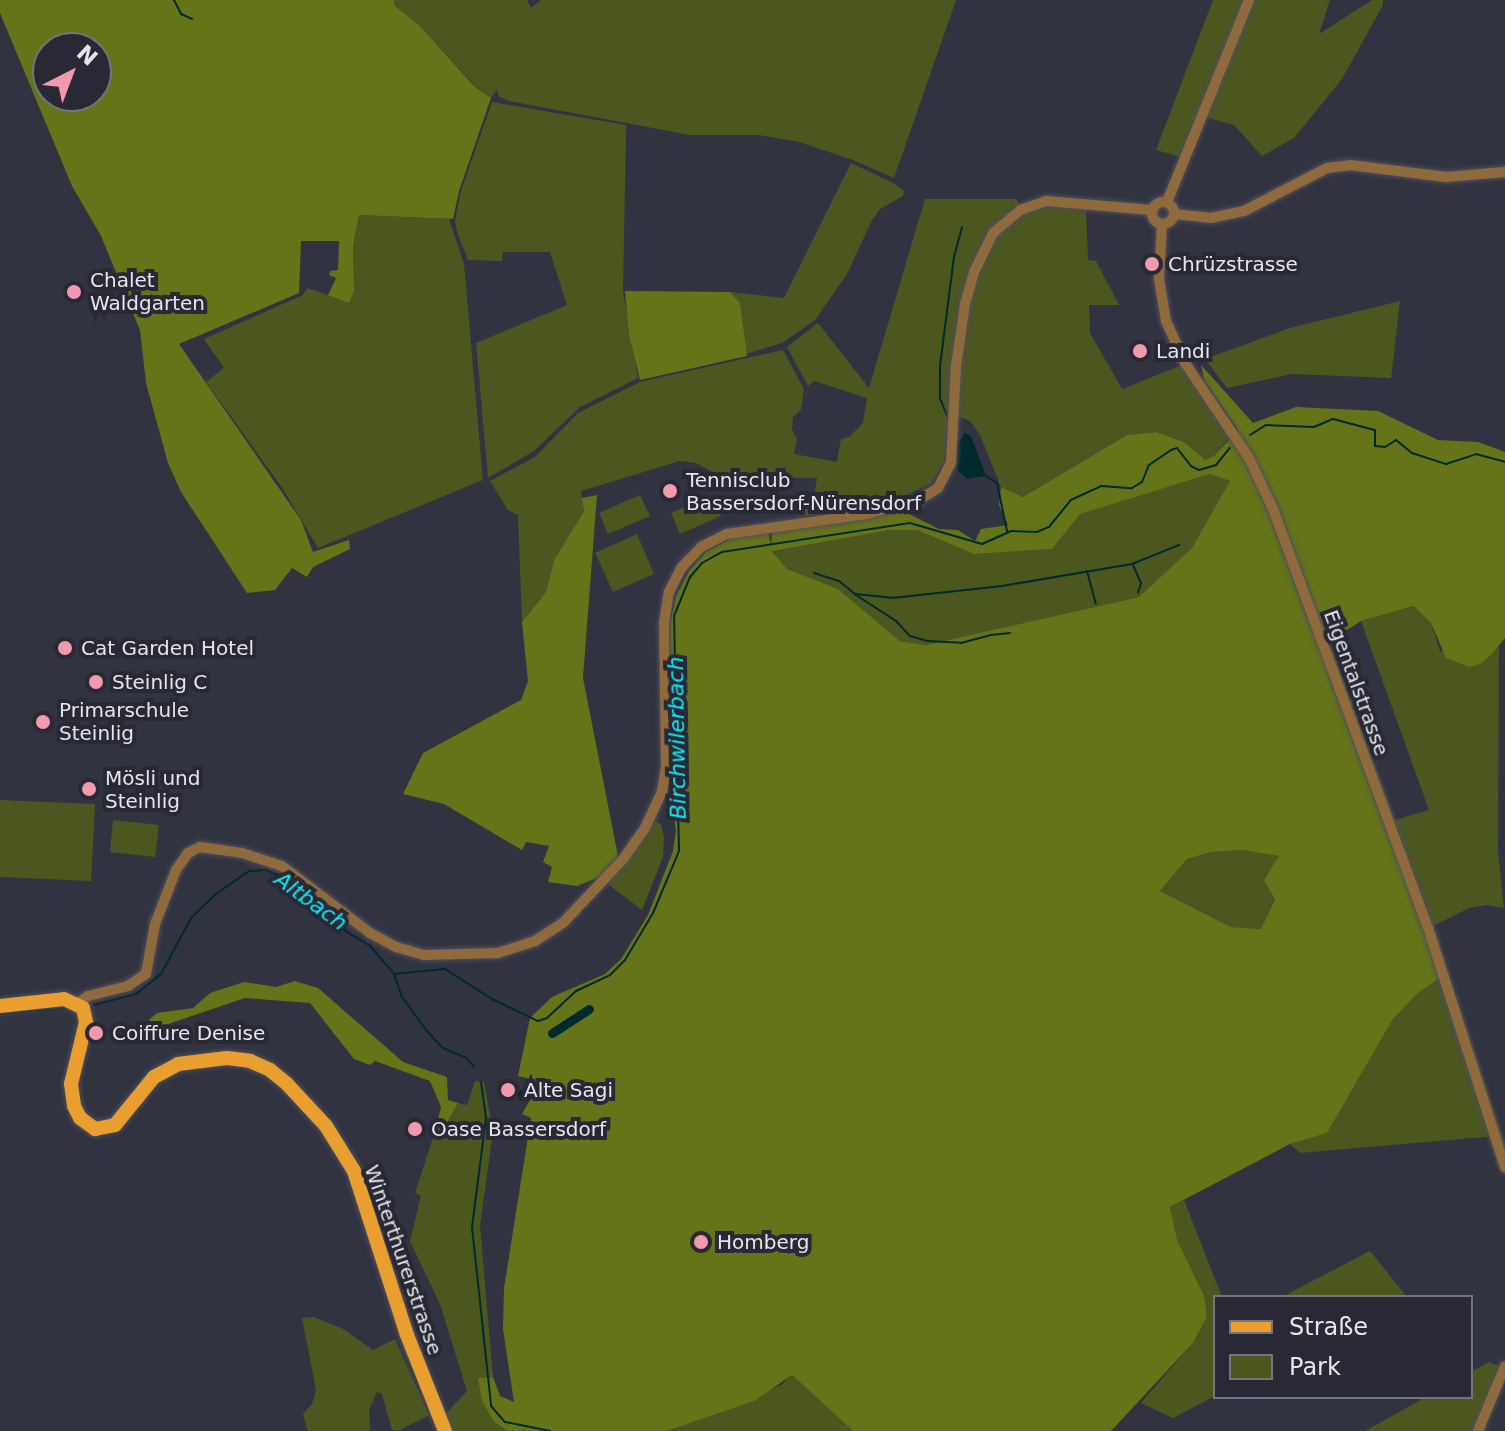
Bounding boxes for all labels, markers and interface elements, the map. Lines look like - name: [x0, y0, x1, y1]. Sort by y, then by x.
- north arrow: [32, 32, 112, 112]
- text: N: [72, 40, 102, 71]
- place label: Chrüzstrasse: [1168, 252, 1298, 276]
- marker: Chrüzstrasse: [1143, 255, 1161, 273]
- place label: Chalet Waldgarten: [90, 268, 205, 315]
- marker: Chalet Waldgarten: [65, 283, 83, 301]
- place label: Landi: [1156, 339, 1210, 363]
- marker: Landi: [1131, 342, 1149, 360]
- place label: Tennisclub Bassersdorf-Nürensdorf: [686, 468, 921, 515]
- marker: Tennisclub Bassersdorf-Nürensdorf: [661, 482, 679, 500]
- street label: Eigentalstrasse: [1318, 607, 1394, 759]
- place label: Cat Garden Hotel: [81, 636, 254, 660]
- marker: Cat Garden Hotel: [56, 639, 74, 657]
- water label: Birchwilerbach: [662, 656, 692, 820]
- place label: Steinlig C: [112, 670, 207, 694]
- marker: Steinlig C: [87, 673, 105, 691]
- place label: Primarschule Steinlig: [59, 698, 189, 745]
- marker: Primarschule Steinlig: [34, 713, 52, 731]
- place label: Mösli und Steinlig: [105, 766, 200, 813]
- marker: Mösli und Steinlig: [80, 780, 98, 798]
- water label: Altbach: [270, 866, 352, 936]
- place label: Coiffure Denise: [112, 1021, 265, 1045]
- marker: Coiffure Denise: [87, 1024, 105, 1042]
- place label: Alte Sagi: [524, 1078, 613, 1102]
- marker: Alte Sagi: [499, 1081, 517, 1099]
- place label: Oase Bassersdorf: [431, 1117, 606, 1141]
- marker: Oase Bassersdorf: [406, 1120, 424, 1138]
- street label: Winterthurerstrasse: [359, 1162, 447, 1358]
- place label: Homberg: [717, 1230, 809, 1254]
- marker: Homberg: [692, 1233, 710, 1251]
- legend: [1213, 1295, 1473, 1399]
- text: Straße: [1289, 1313, 1368, 1341]
- text: Park: [1289, 1353, 1341, 1381]

